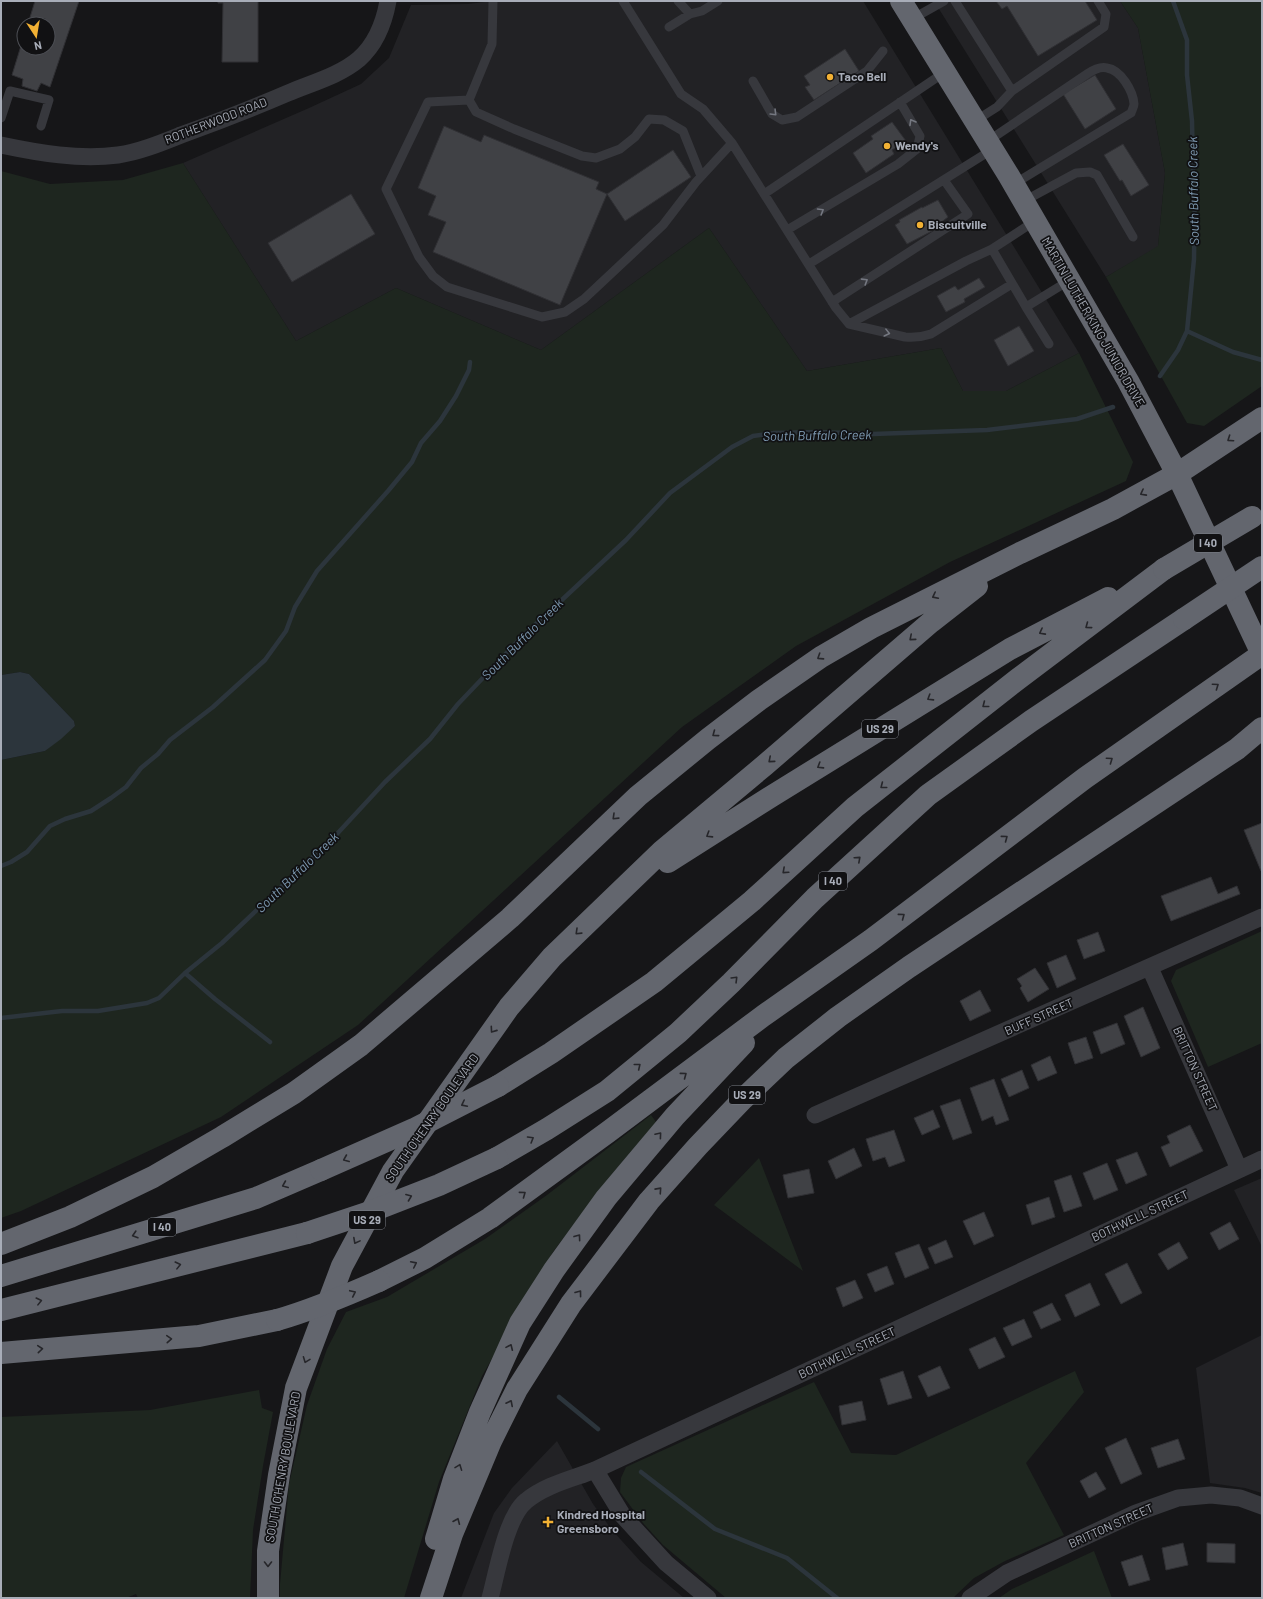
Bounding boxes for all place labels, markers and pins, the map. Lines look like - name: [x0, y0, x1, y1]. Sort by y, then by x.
- place label: Taco Bell: [838, 69, 886, 83]
- marker: Taco Bell: [825, 72, 835, 82]
- place label: Wendy's: [895, 138, 938, 152]
- marker: Wendy's: [882, 141, 892, 151]
- place label: Biscuitville: [928, 217, 987, 231]
- marker: Biscuitville: [915, 220, 925, 230]
- place label: Kindred Hospital Greensboro: [557, 1507, 645, 1535]
- marker: Kindred Hospital Greensboro: [542, 1516, 554, 1528]

